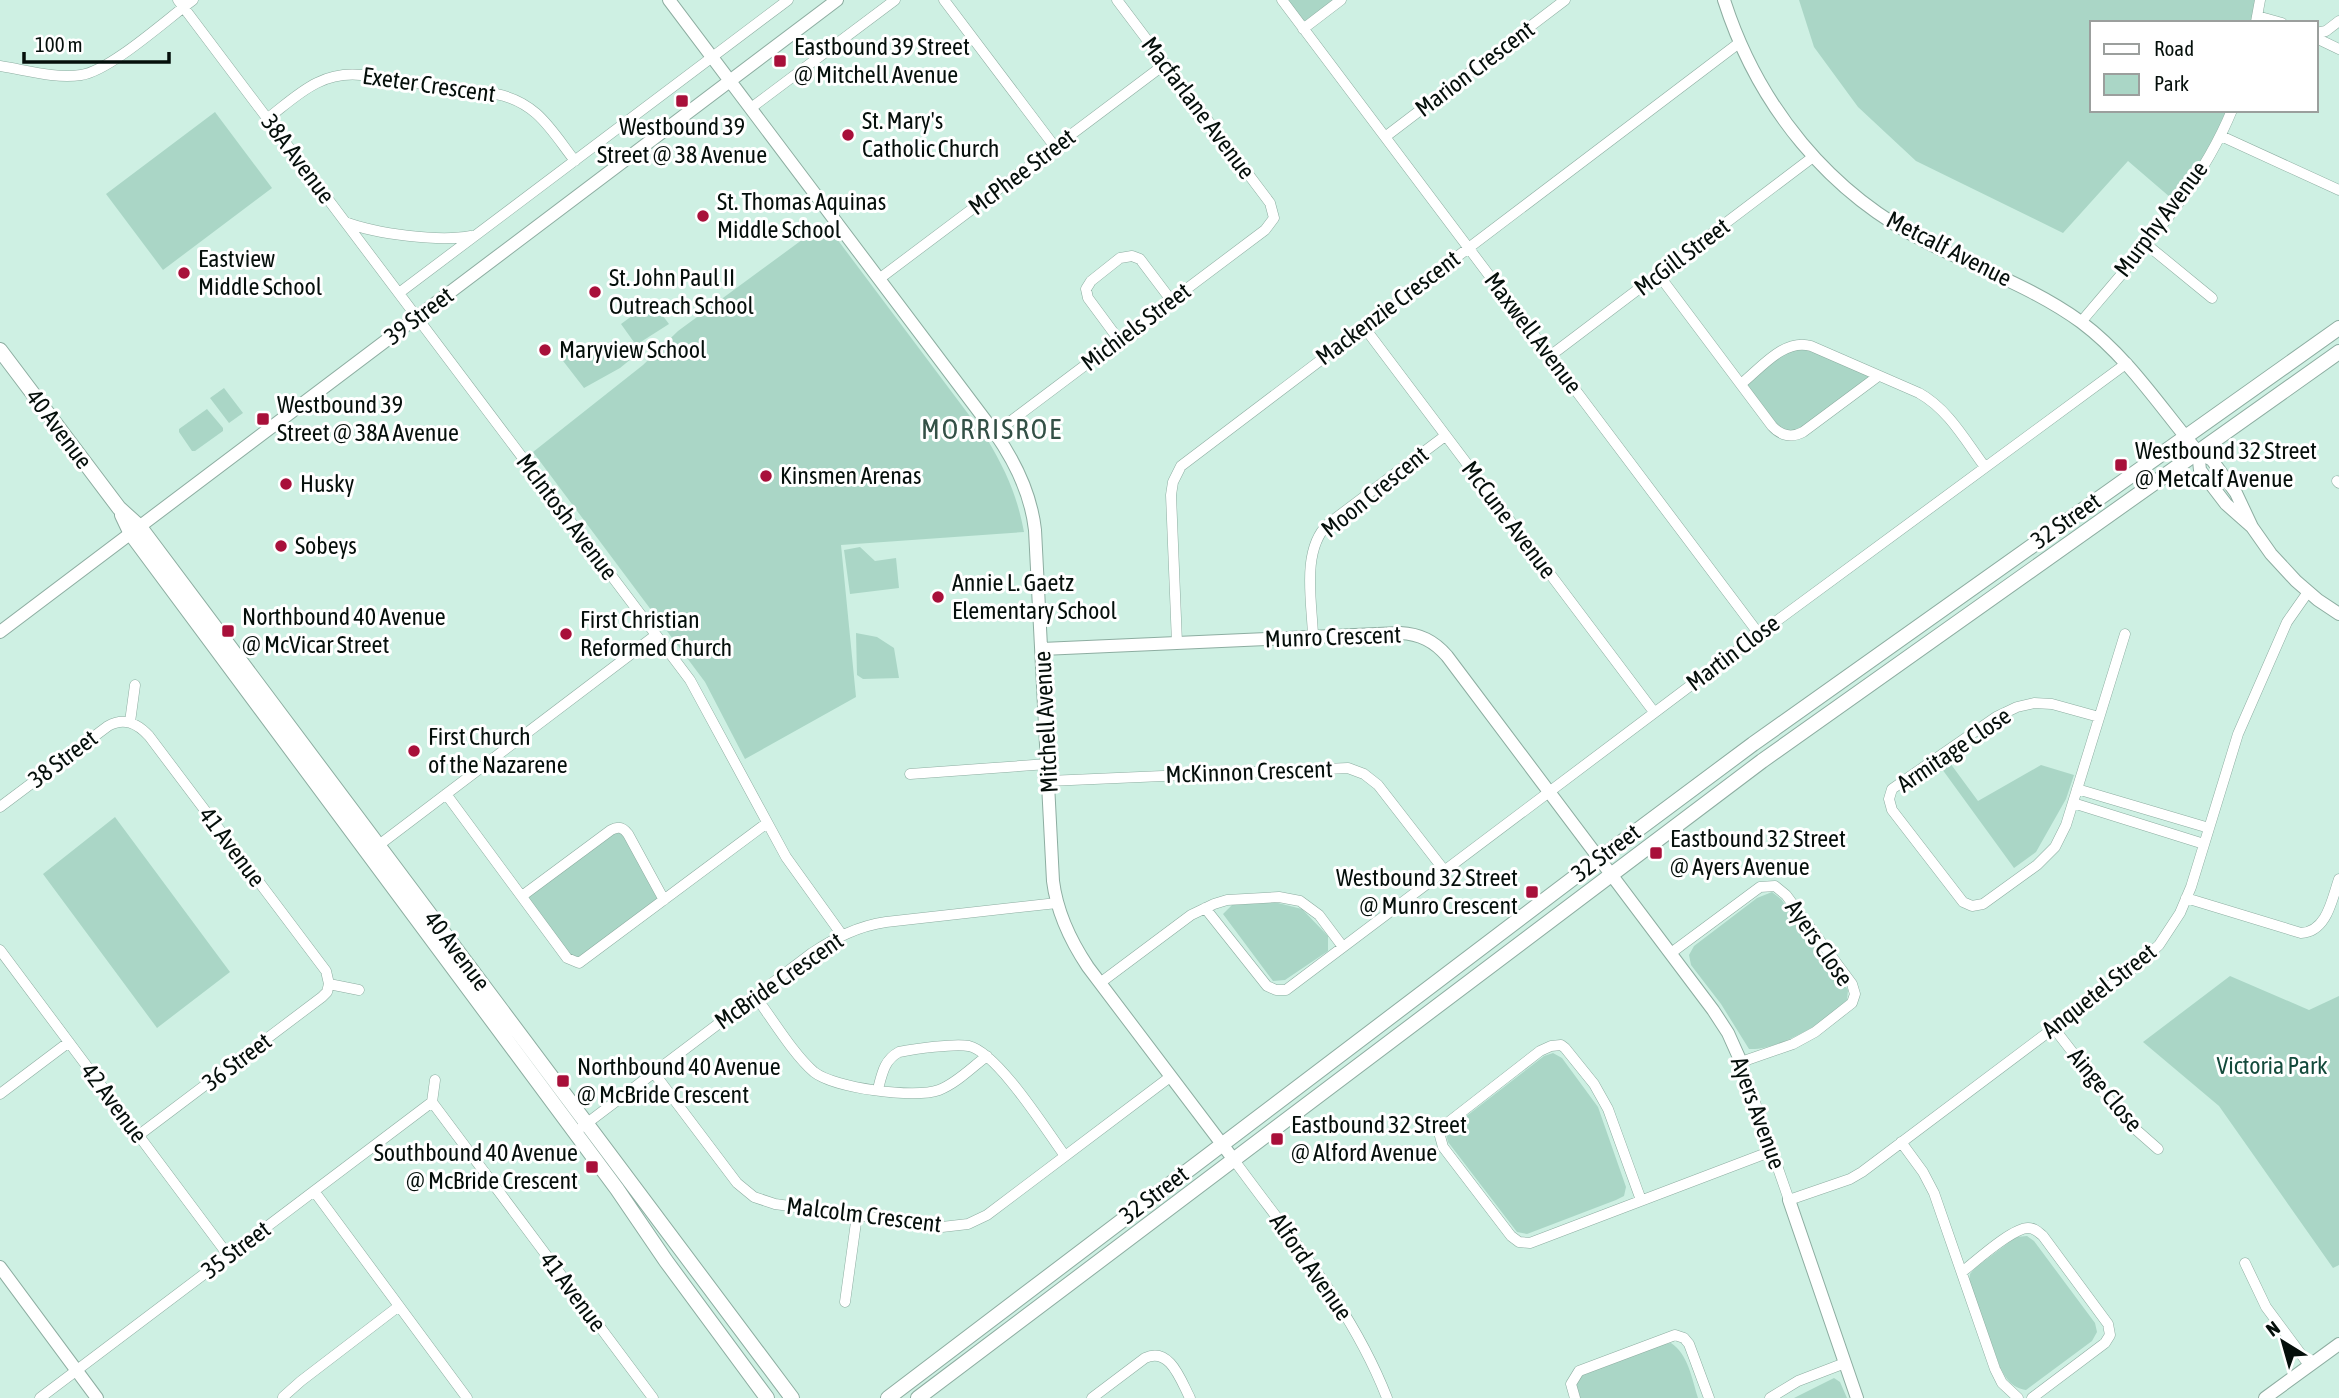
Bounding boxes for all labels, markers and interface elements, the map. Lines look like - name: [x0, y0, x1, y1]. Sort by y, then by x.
- street label: Marion Crescent: [1410, 15, 1539, 122]
- scale bar: [24, 21, 170, 65]
- legend: [2090, 21, 2318, 112]
- street label: Macfarlane Avenue: [1136, 31, 1261, 184]
- text: 100 m: [35, 32, 83, 56]
- place label: Eastbound 39 Street @ Mitchell Avenue: [794, 33, 970, 88]
- text: Road: [2154, 36, 2194, 60]
- marker: Eastbound 39 Street @ Mitchell Avenue: [772, 53, 788, 69]
- street label: Exeter Crescent: [361, 62, 497, 107]
- text: Park: [2154, 71, 2189, 95]
- marker: Westbound 39 Street @ 38 Avenue: [674, 93, 690, 109]
- place label: St. Mary's Catholic Church: [862, 107, 999, 162]
- street label: 38A Avenue: [256, 109, 340, 208]
- place label: Westbound 39 Street @ 38 Avenue: [597, 113, 767, 168]
- street label: McPhee Street: [963, 123, 1080, 220]
- marker: St. Mary's Catholic Church: [840, 127, 856, 143]
- street label: Murphy Avenue: [2108, 156, 2213, 282]
- place label: St. Thomas Aquinas Middle School: [717, 188, 886, 243]
- street label: Metcalf Avenue: [1882, 206, 2016, 292]
- marker: St. Thomas Aquinas Middle School: [695, 208, 711, 224]
- street label: McGill Street: [1629, 212, 1735, 301]
- place label: Eastview Middle School: [198, 245, 323, 300]
- street label: Mackenzie Crescent: [1311, 245, 1465, 370]
- place label: St. John Paul II Outreach School: [609, 264, 755, 319]
- marker: Eastview Middle School: [176, 265, 192, 281]
- street label: Maxwell Avenue: [1479, 267, 1588, 398]
- street label: Michiels Street: [1076, 277, 1196, 376]
- street label: 39 Street: [379, 281, 458, 350]
- marker: St. John Paul II Outreach School: [587, 284, 603, 300]
- place label: Maryview School: [559, 336, 707, 363]
- marker: Maryview School: [537, 342, 553, 358]
- street label: 40 Avenue: [21, 384, 98, 474]
- place label: Westbound 39 Street @ 38A Avenue: [277, 391, 459, 446]
- marker: Westbound 39 Street @ 38A Avenue: [255, 411, 271, 427]
- district label: MORRISROE: [921, 413, 1063, 445]
- place label: Westbound 32 Street @ Metcalf Avenue: [2135, 437, 2317, 492]
- street label: Moon Crescent: [1316, 440, 1433, 543]
- street label: McIntosh Avenue: [511, 448, 623, 585]
- street label: McCune Avenue: [1457, 456, 1562, 584]
- marker: Westbound 32 Street @ Metcalf Avenue: [2113, 457, 2129, 473]
- place label: Kinsmen Arenas: [780, 462, 922, 489]
- marker: Kinsmen Arenas: [758, 468, 774, 484]
- place label: Husky: [300, 470, 355, 497]
- marker: Husky: [278, 476, 294, 492]
- street label: 32 Street: [2026, 487, 2106, 554]
- place label: Sobeys: [295, 532, 357, 559]
- marker: Sobeys: [273, 538, 289, 554]
- place label: Annie L. Gaetz Elementary School: [952, 569, 1118, 624]
- marker: Annie L. Gaetz Elementary School: [930, 589, 946, 605]
- place label: Northbound 40 Avenue @ McVicar Street: [242, 603, 446, 658]
- place label: First Christian Reformed Church: [580, 606, 732, 661]
- street label: Martin Close: [1681, 609, 1784, 696]
- street label: Munro Crescent: [1264, 621, 1402, 652]
- marker: Northbound 40 Avenue @ McVicar Street: [220, 623, 236, 639]
- marker: First Christian Reformed Church: [558, 626, 574, 642]
- street label: Mitchell Avenue: [1028, 650, 1063, 794]
- street label: Armitage Close: [1892, 702, 2016, 797]
- place label: First Church of the Nazarene: [428, 723, 568, 778]
- street label: 38 Street: [23, 724, 102, 793]
- marker: First Church of the Nazarene: [406, 743, 422, 759]
- street label: McKinnon Crescent: [1165, 755, 1333, 788]
- street label: 41 Avenue: [194, 802, 271, 892]
- street label: 32 Street: [1566, 818, 1645, 887]
- place label: Eastbound 32 Street @ Ayers Avenue: [1670, 825, 1846, 880]
- marker: Eastbound 32 Street @ Ayers Avenue: [1648, 845, 1664, 861]
- place label: Westbound 32 Street @ Munro Crescent: [1336, 864, 1518, 919]
- marker: Westbound 32 Street @ Munro Crescent: [1524, 884, 1540, 900]
- street label: Ayers Close: [1780, 895, 1859, 991]
- street label: 40 Avenue: [419, 906, 496, 996]
- street label: McBride Crescent: [710, 926, 848, 1035]
- street label: Anquetel Street: [2036, 938, 2161, 1043]
- street label: 36 Street: [197, 1027, 276, 1096]
- street label: Ainge Close: [2063, 1043, 2148, 1137]
- park label: Victoria Park: [2216, 1052, 2328, 1079]
- place label: Northbound 40 Avenue @ McBride Crescent: [577, 1053, 781, 1108]
- street label: Ayers Avenue: [1726, 1053, 1791, 1173]
- street label: 42 Avenue: [76, 1058, 153, 1148]
- marker: Northbound 40 Avenue @ McBride Crescent: [555, 1073, 571, 1089]
- place label: Eastbound 32 Street @ Alford Avenue: [1291, 1111, 1467, 1166]
- marker: Eastbound 32 Street @ Alford Avenue: [1269, 1131, 1285, 1147]
- place label: Southbound 40 Avenue @ McBride Crescent: [374, 1139, 578, 1194]
- marker: Southbound 40 Avenue @ McBride Crescent: [584, 1159, 600, 1175]
- street label: 32 Street: [1114, 1160, 1193, 1229]
- street label: Malcolm Crescent: [785, 1192, 943, 1237]
- street label: Alford Avenue: [1265, 1208, 1358, 1325]
- street label: 35 Street: [196, 1215, 275, 1284]
- street label: 41 Avenue: [535, 1247, 612, 1337]
- north arrow: [2248, 1307, 2318, 1377]
- text: N: [2262, 1316, 2284, 1341]

